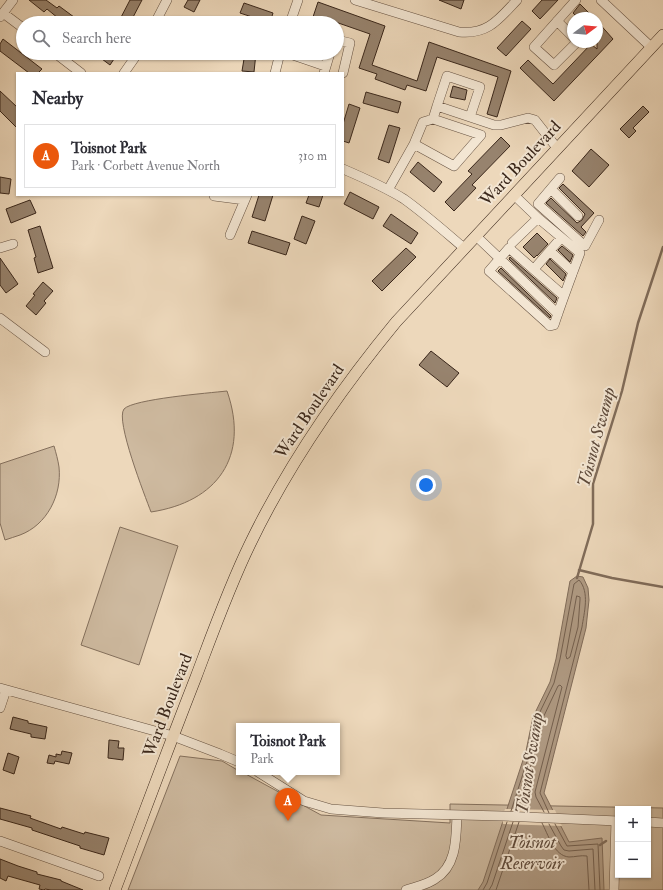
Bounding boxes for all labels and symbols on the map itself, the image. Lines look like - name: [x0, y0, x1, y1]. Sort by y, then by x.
- north arrow: [567, 12, 603, 48]
- street label: Ward Boulevard: [475, 116, 566, 211]
- street label: Ward Boulevard: [270, 360, 349, 463]
- water label: Toisnot Swamp: [572, 384, 621, 490]
- your location: [416, 475, 436, 495]
- street label: Ward Boulevard: [138, 650, 197, 761]
- water label: Toisnot Swamp: [510, 710, 549, 816]
- pin: A: [275, 788, 301, 821]
- water label: Toisnot Reservoir: [499, 831, 565, 875]

